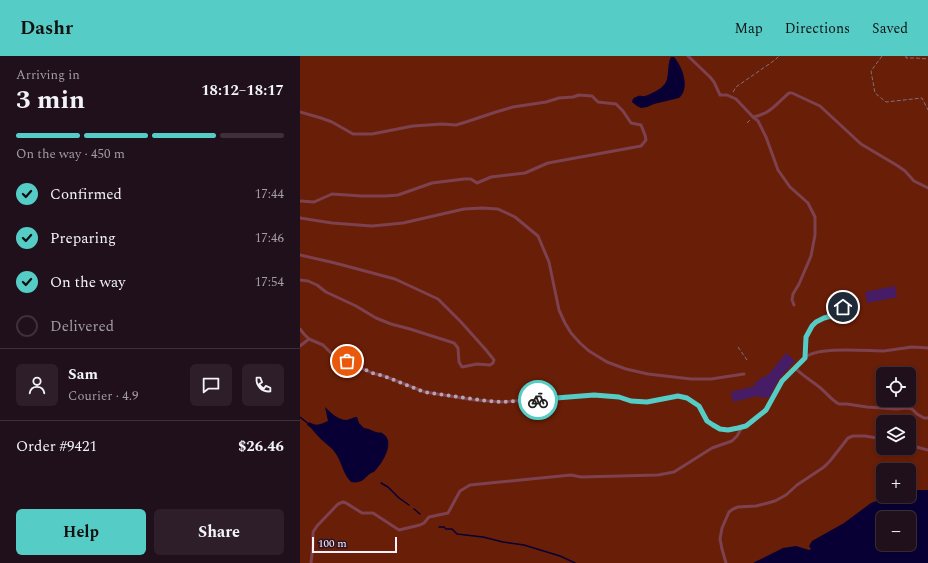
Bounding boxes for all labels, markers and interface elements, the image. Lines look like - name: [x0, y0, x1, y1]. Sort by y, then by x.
- text: Dashr: [20, 14, 73, 43]
- text: Map: [735, 18, 763, 39]
- text: Directions: [785, 18, 850, 39]
- text: Saved: [872, 18, 908, 39]
- text: Arriving in: [16, 65, 80, 85]
- text: 18:12–18:17: [201, 79, 284, 102]
- text: 3 min: [16, 80, 85, 120]
- text: On the way · 450 m: [16, 144, 125, 164]
- icon: check: [16, 183, 38, 205]
- text: Confirmed: [50, 183, 122, 206]
- text: 17:44: [255, 184, 284, 204]
- icon: check: [16, 227, 38, 249]
- text: Preparing: [50, 227, 116, 250]
- text: 17:46: [255, 228, 284, 248]
- icon: check: [16, 271, 38, 293]
- text: On the way: [50, 271, 125, 294]
- text: 17:54: [255, 272, 284, 292]
- pin: [826, 290, 860, 324]
- icon: home: [832, 296, 854, 318]
- text: Delivered: [50, 315, 114, 338]
- pin: [330, 344, 364, 378]
- icon: bag: [336, 350, 358, 372]
- text: Sam: [68, 363, 98, 386]
- button: person: [16, 364, 58, 406]
- button: chat: [190, 364, 232, 406]
- button: phone: [242, 364, 284, 406]
- map controls: [876, 367, 916, 551]
- button: locate: [876, 367, 916, 407]
- courier: [518, 380, 558, 420]
- text: Courier · 4.9: [68, 386, 138, 406]
- icon: bike: [527, 389, 549, 411]
- button: layers: [876, 415, 916, 455]
- text: Order #9421: [16, 435, 97, 458]
- text: $26.46: [238, 435, 284, 458]
- button: +: [876, 463, 916, 503]
- button: Help: [16, 509, 146, 555]
- button: Share: [154, 509, 284, 555]
- button: −: [876, 511, 916, 551]
- scale bar: [312, 535, 397, 554]
- text: 100 m: [318, 535, 347, 552]

